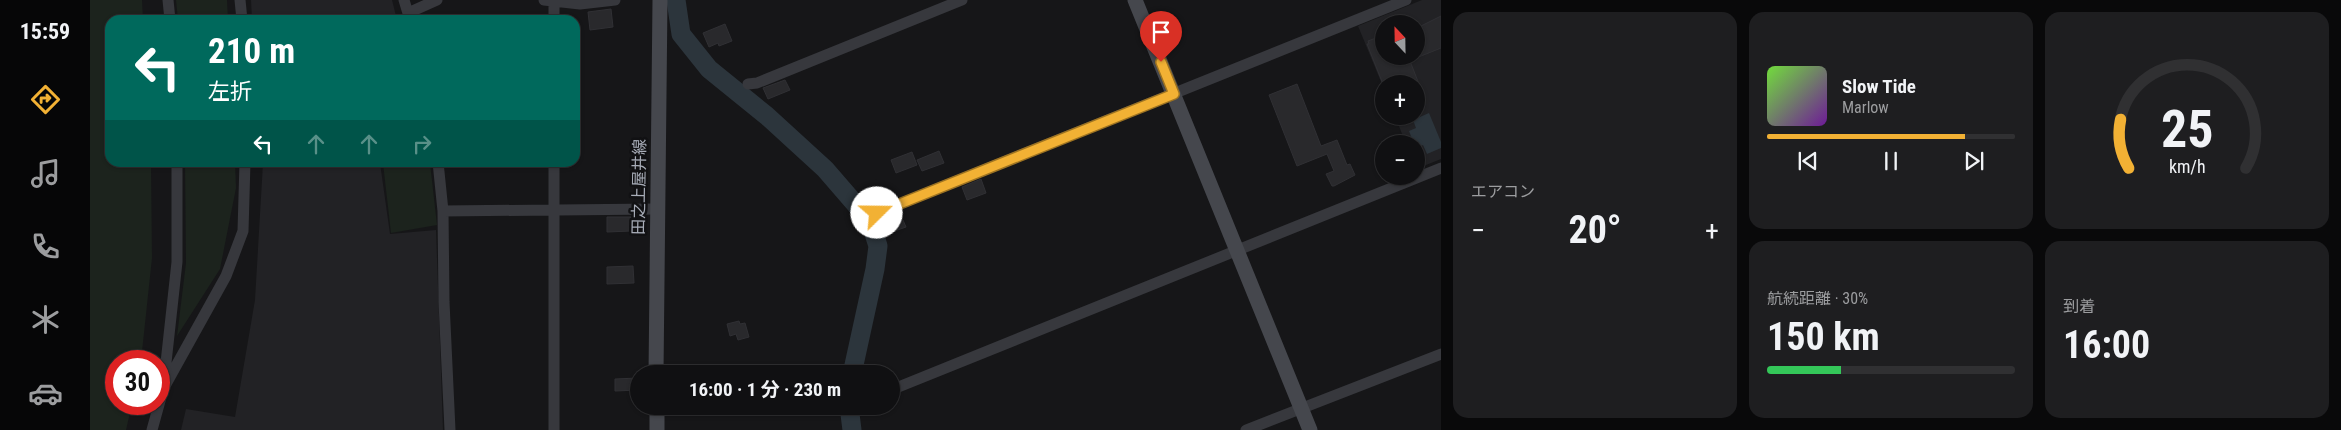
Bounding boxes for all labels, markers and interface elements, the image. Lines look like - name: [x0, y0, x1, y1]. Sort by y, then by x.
- pin: [1140, 11, 1182, 62]
- north arrow: [1375, 15, 1425, 65]
- map controls: [1375, 15, 1425, 185]
- icon: arrive: [1147, 18, 1175, 46]
- text: 15:59: [20, 19, 70, 44]
- text: 210 m: [208, 31, 295, 72]
- icon: left: [125, 35, 190, 100]
- button: +: [1375, 75, 1425, 125]
- text: Slow Tide: [1842, 75, 1916, 98]
- text: 左折: [208, 79, 252, 104]
- icon: directions: [28, 82, 63, 117]
- text: Marlow: [1842, 98, 1889, 117]
- text: 25: [2161, 99, 2213, 160]
- icon: left: [249, 130, 277, 158]
- icon: ahead: [302, 130, 330, 158]
- icon: ahead: [355, 130, 383, 158]
- icon: right: [408, 130, 436, 158]
- button: −: [1375, 135, 1425, 185]
- street label: 田之上屋井線: [629, 139, 649, 235]
- icon: previous: [1794, 147, 1822, 175]
- icon: pause: [1877, 147, 1905, 175]
- icon: next: [1960, 147, 1988, 175]
- icon: music: [28, 156, 63, 191]
- text: km/h: [2169, 156, 2205, 177]
- text: エアコン: [1471, 182, 1535, 201]
- position arrow: [850, 186, 902, 238]
- text: 20°: [1568, 208, 1622, 252]
- text: −: [1471, 214, 1485, 247]
- text: +: [1705, 214, 1719, 247]
- icon: phone: [28, 229, 63, 264]
- text: 航続距離 · 30%: [1767, 289, 1868, 308]
- text: 到着: [2063, 297, 2095, 316]
- icon: climate: [28, 302, 63, 337]
- text: 150 km: [1767, 315, 1880, 359]
- text: 16:00: [2063, 323, 2150, 367]
- speed limit sign: 30: [105, 350, 170, 415]
- icon: car: [28, 376, 63, 411]
- text: 16:00 · 1 分 · 230 m: [689, 378, 841, 401]

